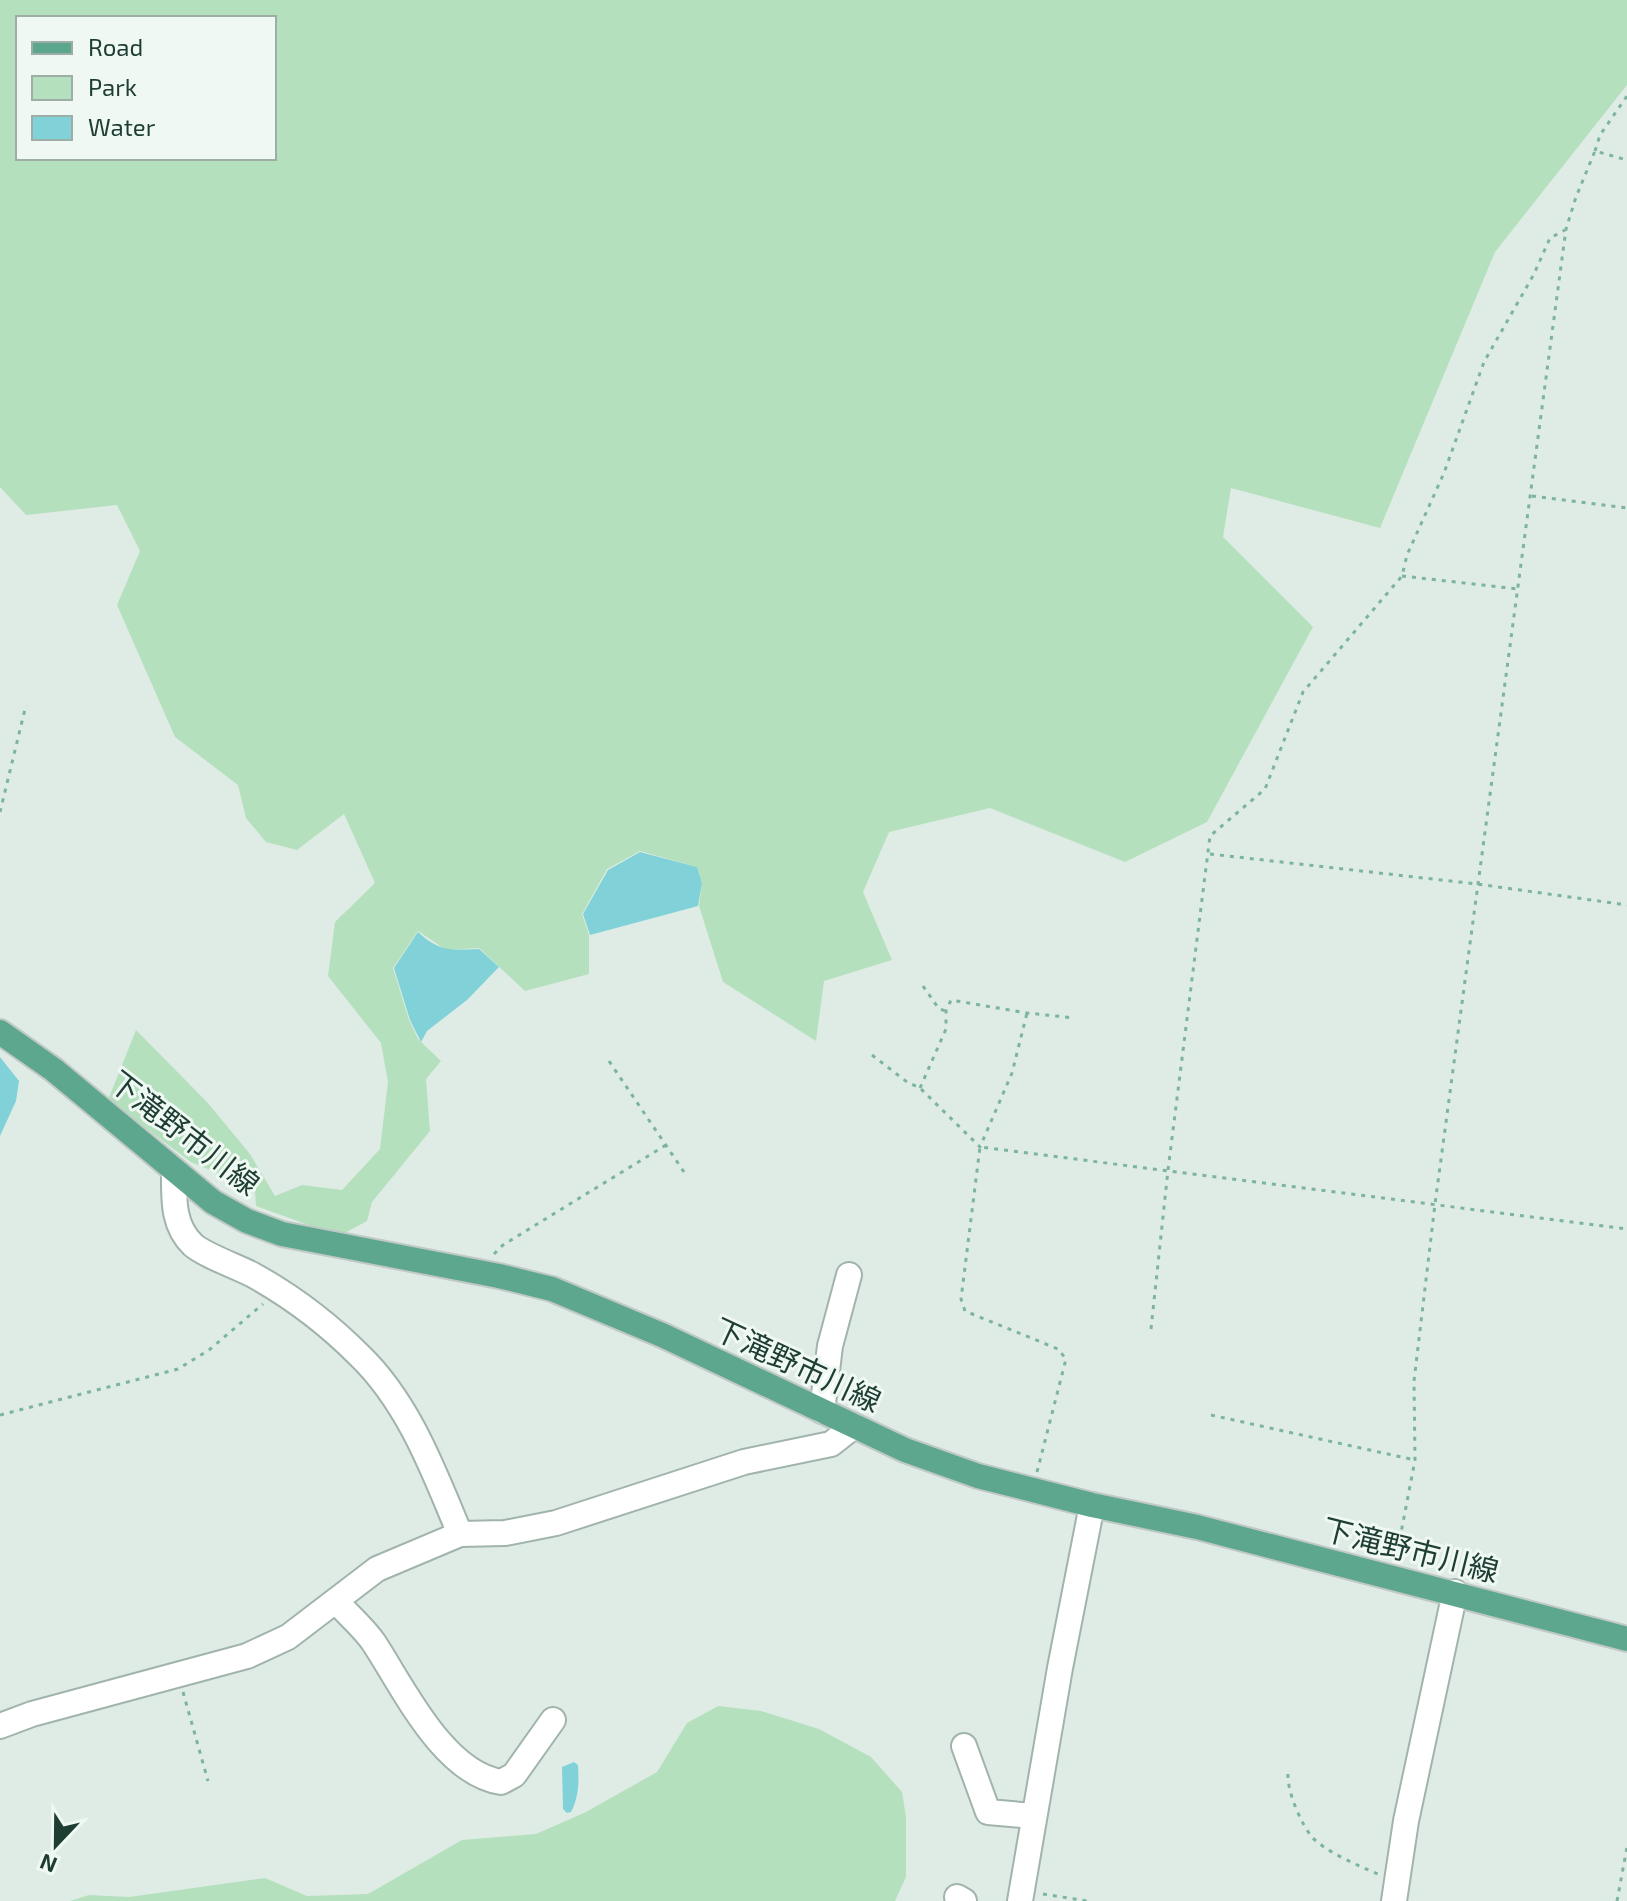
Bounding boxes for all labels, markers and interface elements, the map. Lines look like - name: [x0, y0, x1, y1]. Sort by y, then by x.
- legend: [16, 16, 276, 160]
- text: Road: [88, 32, 143, 61]
- text: Park: [88, 72, 137, 101]
- text: Water: [88, 112, 156, 141]
- street label: 下滝野市川線: [103, 1062, 267, 1202]
- street label: 下滝野市川線: [709, 1310, 887, 1418]
- street label: 下滝野市川線: [1319, 1510, 1503, 1588]
- north arrow: [16, 1805, 96, 1885]
- text: N: [36, 1849, 60, 1880]

